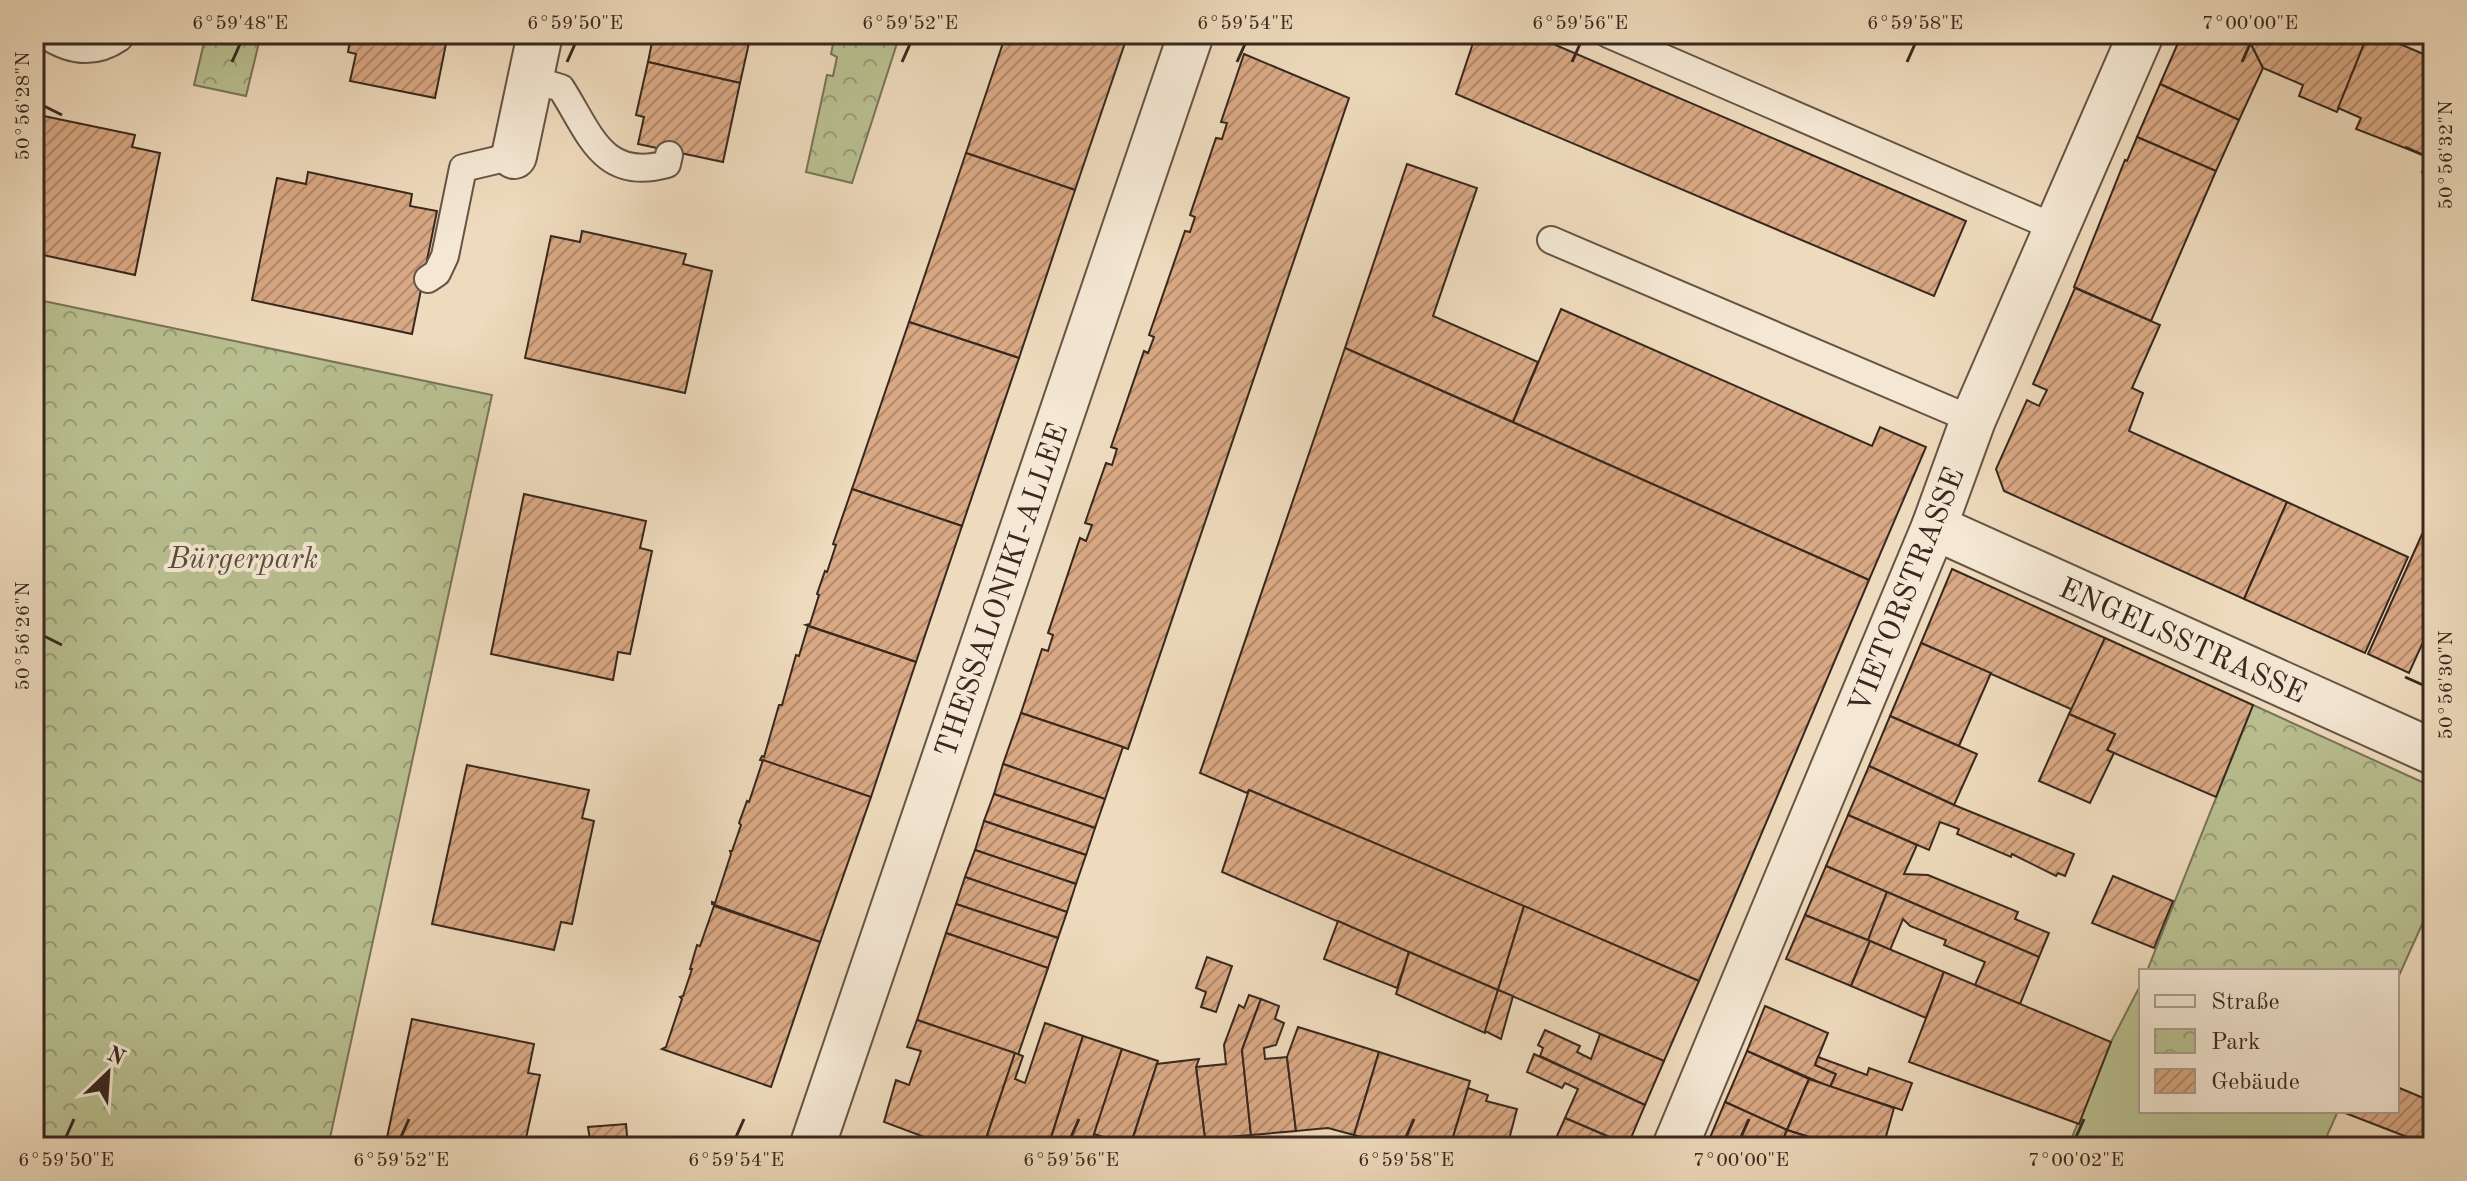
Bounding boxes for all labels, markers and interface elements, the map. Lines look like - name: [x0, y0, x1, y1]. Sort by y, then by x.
- text: 6°59'48"E: [192, 14, 288, 34]
- text: 6°59'50"E: [527, 14, 623, 34]
- text: 6°59'52"E: [862, 14, 958, 34]
- text: 6°59'54"E: [1197, 14, 1293, 34]
- text: 6°59'56"E: [1532, 14, 1628, 34]
- text: 6°59'58"E: [1867, 14, 1963, 34]
- text: 7°00'00"E: [2202, 14, 2298, 34]
- text: 50°56'28"N: [14, 51, 34, 161]
- text: 50°56'32"N: [2437, 100, 2457, 210]
- street label: THESSALONIKI-ALLEE: [932, 420, 1074, 762]
- street label: VIETORSTRASSE: [1845, 464, 1971, 718]
- park label: Bürgerpark: [167, 545, 318, 575]
- street label: ENGELSSTRASSE: [2054, 574, 2310, 710]
- text: 50°56'26"N: [14, 581, 34, 691]
- text: 50°56'30"N: [2437, 630, 2457, 740]
- legend: [2139, 969, 2399, 1113]
- text: Straße: [2211, 991, 2280, 1015]
- text: Park: [2211, 1031, 2260, 1055]
- north arrow: [68, 1033, 148, 1113]
- text: N: [103, 1043, 128, 1070]
- text: Gebäude: [2211, 1071, 2300, 1095]
- text: 6°59'50"E: [18, 1151, 114, 1171]
- text: 6°59'52"E: [353, 1151, 449, 1171]
- text: 6°59'54"E: [688, 1151, 784, 1171]
- text: 6°59'56"E: [1023, 1151, 1119, 1171]
- text: 6°59'58"E: [1358, 1151, 1454, 1171]
- text: 7°00'00"E: [1693, 1151, 1789, 1171]
- text: 7°00'02"E: [2028, 1151, 2124, 1171]

